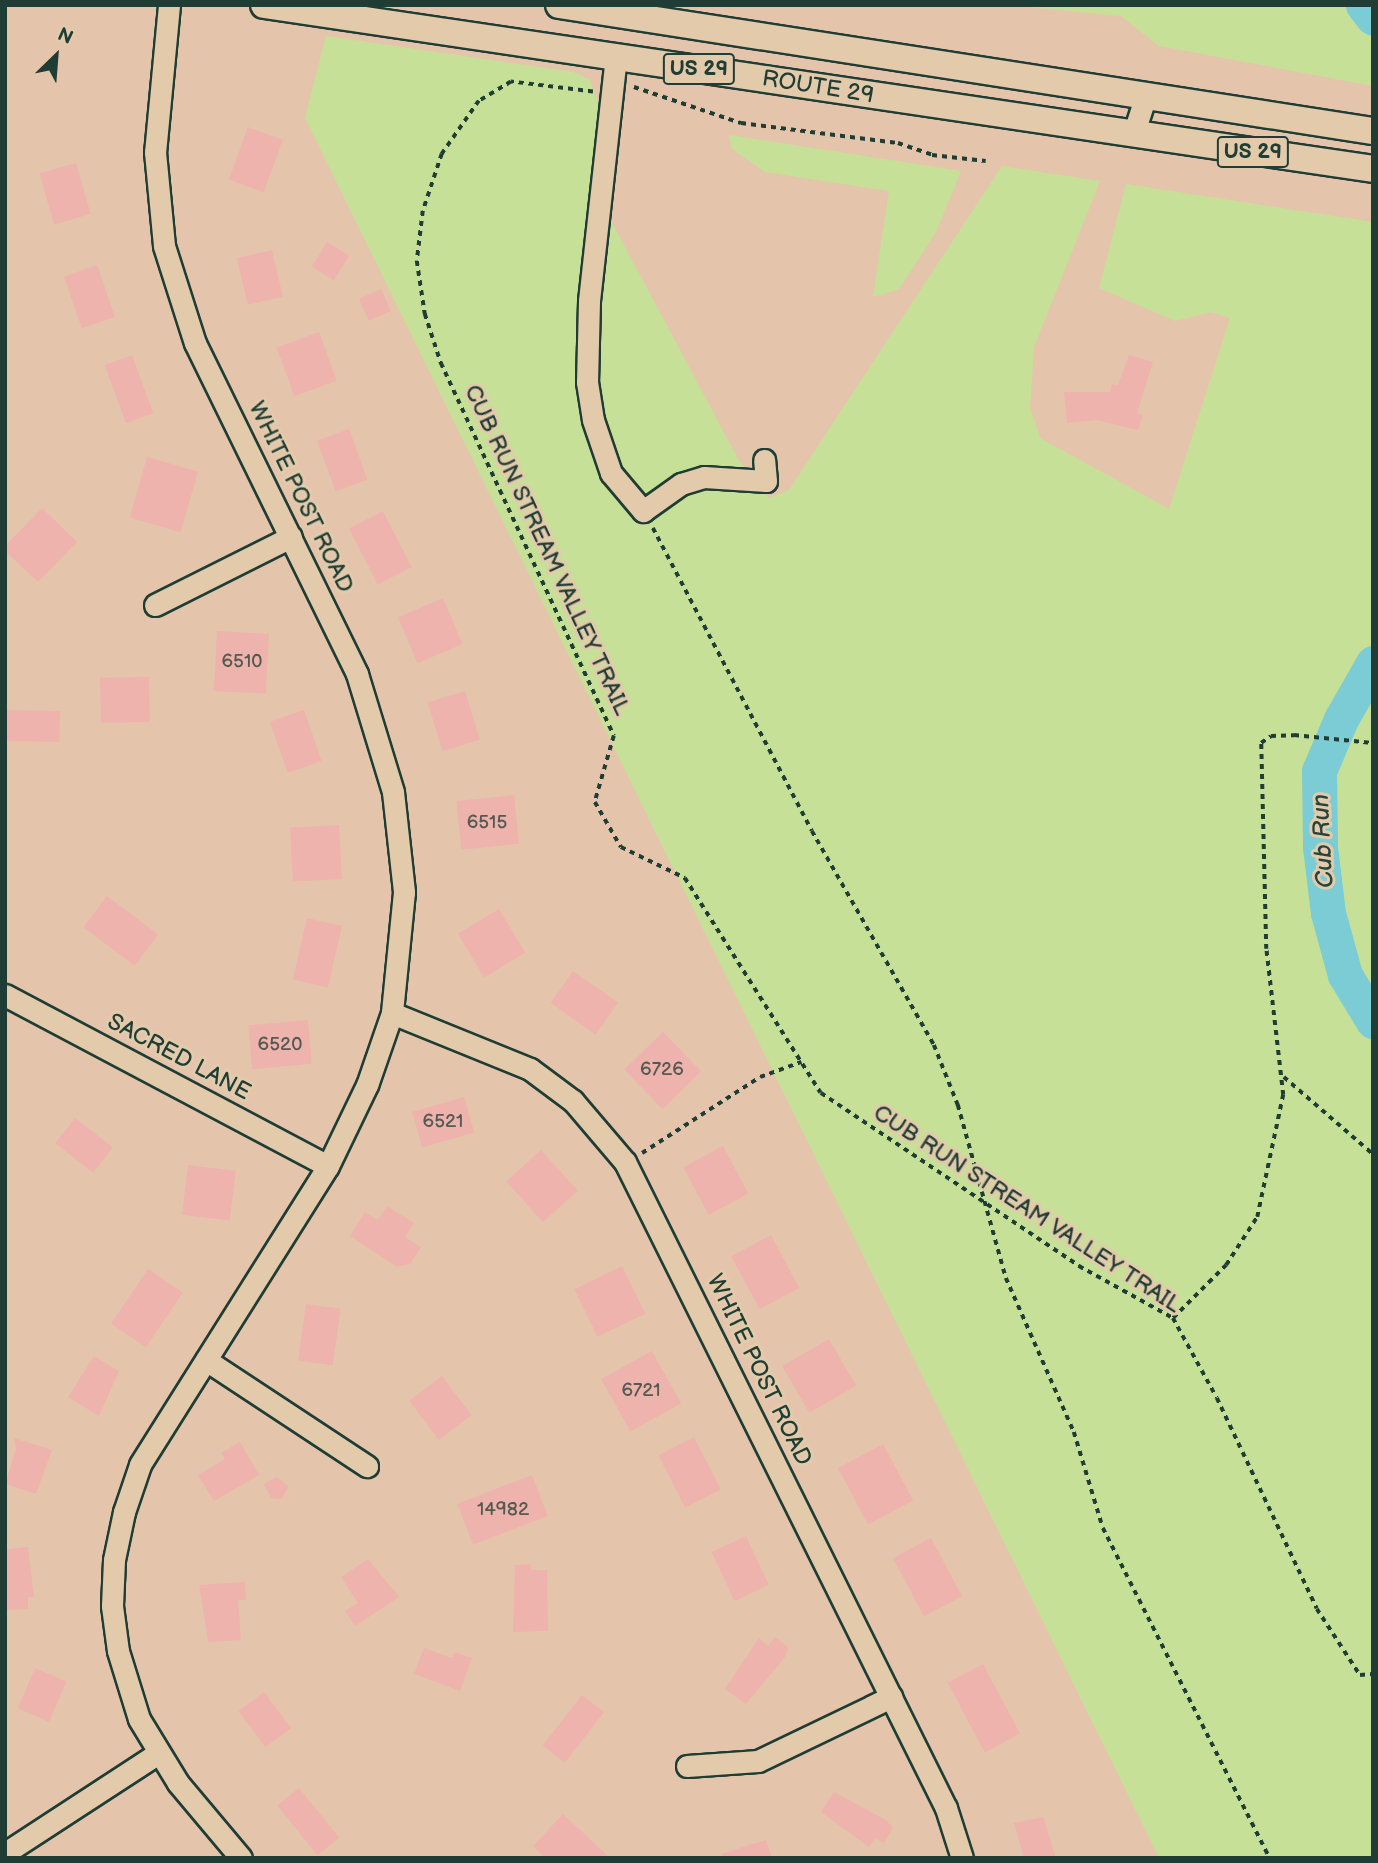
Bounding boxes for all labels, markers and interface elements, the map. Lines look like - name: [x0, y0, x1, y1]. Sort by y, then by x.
- north arrow: [21, 21, 91, 91]
- text: N: [54, 23, 76, 50]
- road number: US 29: [662, 52, 736, 86]
- street label: ROUTE 29: [760, 65, 876, 109]
- road number: US 29: [1216, 134, 1290, 170]
- street label: CUB RUN STREAM VALLEY TRAIL: [458, 380, 636, 720]
- street label: WHITE POST ROAD: [243, 397, 359, 597]
- house number: 6510: [221, 651, 263, 673]
- water label: Cub Run: [1306, 793, 1340, 889]
- house number: 6515: [467, 812, 507, 834]
- street label: SACRED LANE: [103, 1008, 255, 1106]
- house number: 6520: [258, 1034, 302, 1056]
- house number: 6726: [640, 1059, 684, 1081]
- street label: CUB RUN STREAM VALLEY TRAIL: [867, 1099, 1187, 1319]
- house number: 6521: [423, 1111, 463, 1133]
- street label: WHITE POST ROAD: [701, 1270, 817, 1470]
- house number: 6721: [621, 1380, 661, 1402]
- house number: 14982: [477, 1499, 529, 1521]

